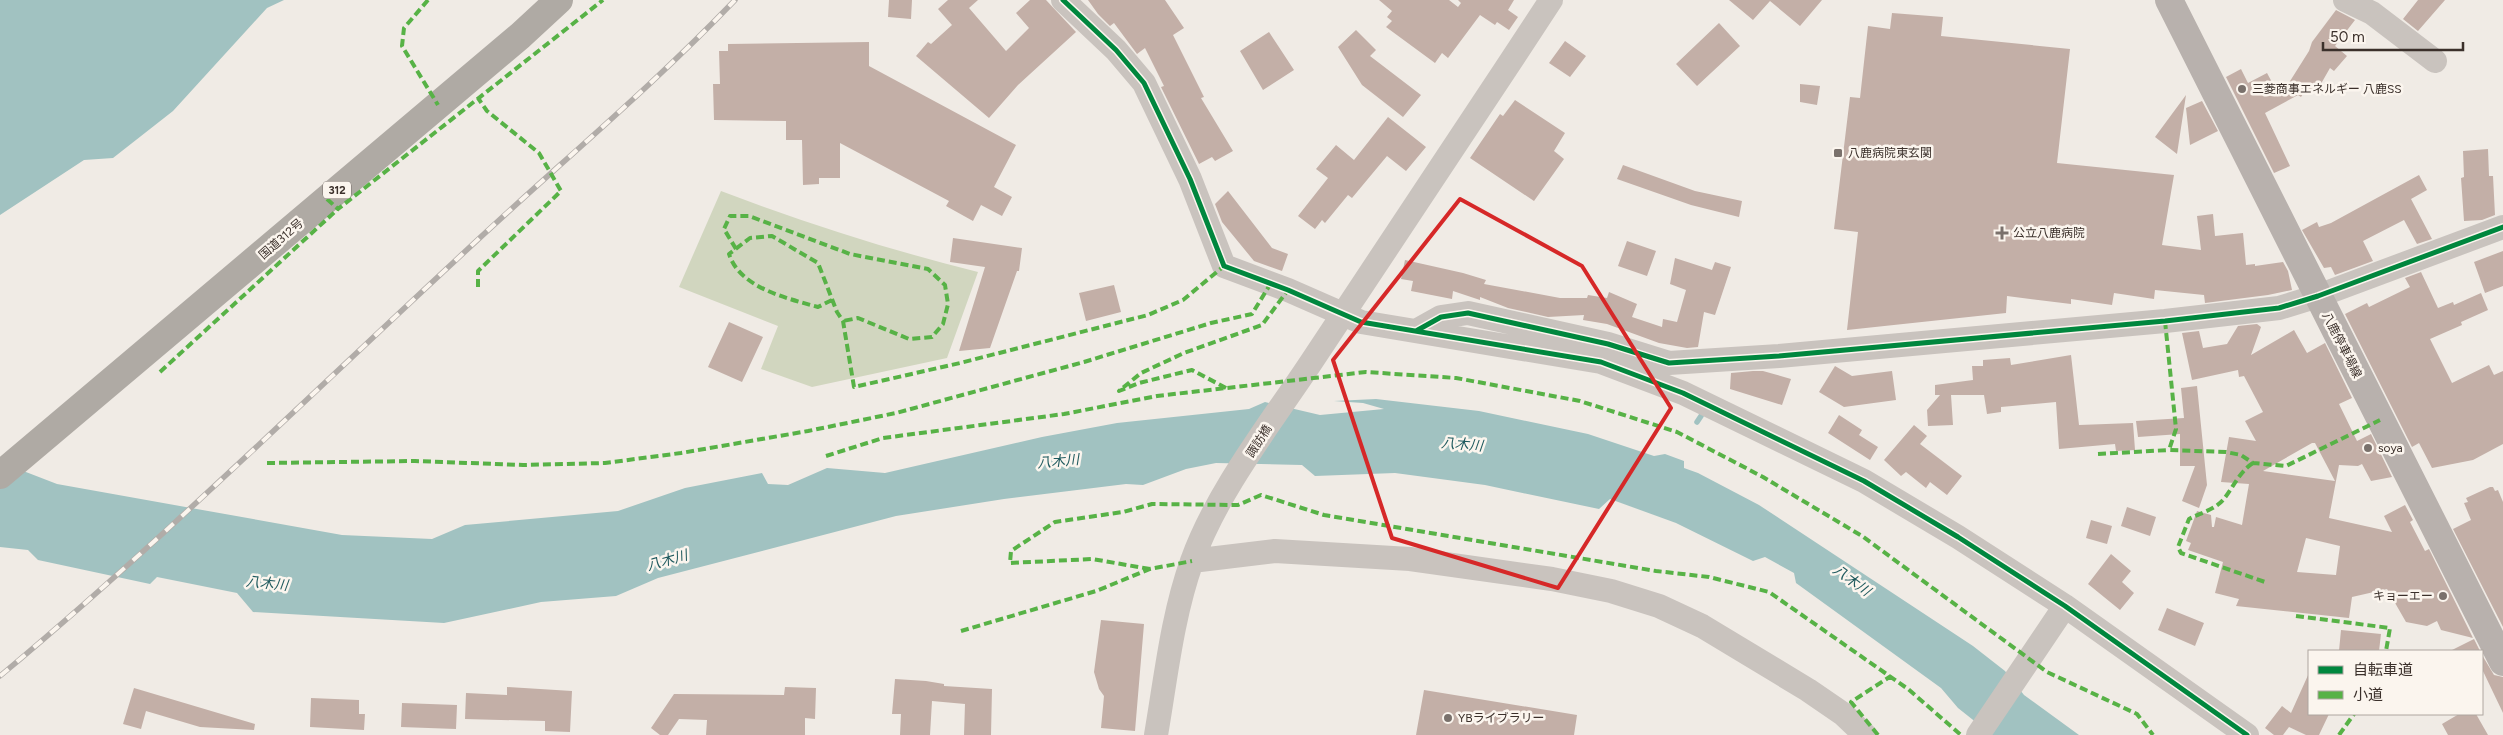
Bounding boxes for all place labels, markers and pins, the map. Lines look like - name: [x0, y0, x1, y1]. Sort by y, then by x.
- place label: 三菱商事エネルギー 八鹿SS: [2252, 82, 2402, 96]
- marker: 三菱商事エネルギー 八鹿SS: [2236, 83, 2248, 95]
- place label: 八鹿病院東玄関: [1848, 146, 1932, 160]
- marker: 八鹿病院東玄関: [1832, 147, 1844, 159]
- marker: 公立八鹿病院: [1995, 226, 2009, 240]
- place label: 公立八鹿病院: [2013, 226, 2085, 240]
- place label: soya: [2378, 441, 2403, 455]
- marker: soya: [2362, 442, 2374, 454]
- place label: キョーエー: [2373, 589, 2433, 603]
- marker: キョーエー: [2437, 590, 2449, 602]
- place label: YBライブラリー: [1458, 711, 1545, 725]
- marker: YBライブラリー: [1442, 712, 1454, 724]

